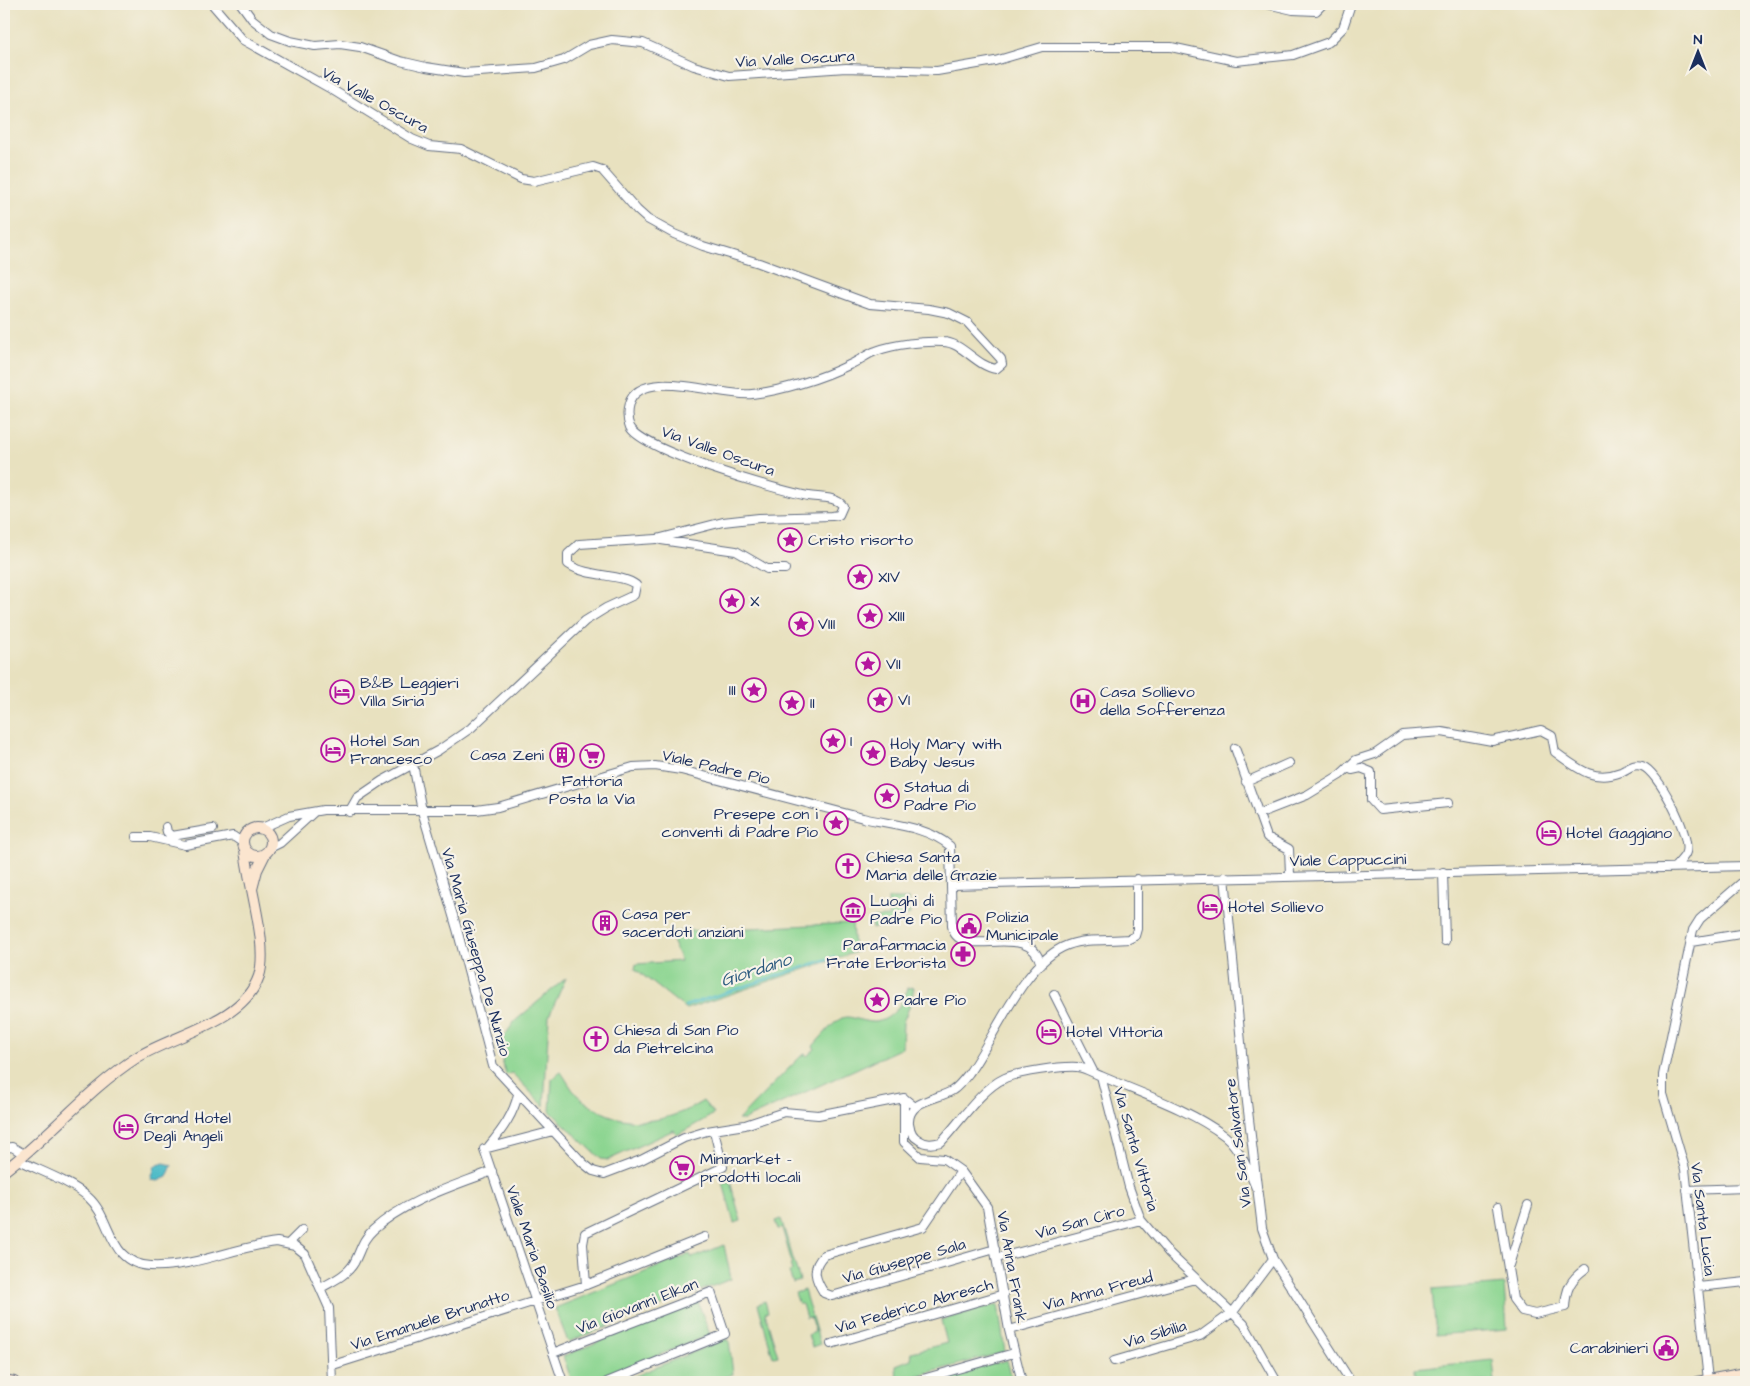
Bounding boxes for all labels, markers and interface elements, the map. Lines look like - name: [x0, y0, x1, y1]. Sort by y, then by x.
- north arrow: [1672, 28, 1722, 78]
- text: N: [1694, 30, 1703, 50]
- street label: Via Valle Oscura: [735, 45, 855, 73]
- street label: Via Valle Oscura: [318, 61, 432, 139]
- street label: Via Valle Oscura: [658, 420, 778, 482]
- place icon: Cristo risorto: [777, 527, 803, 553]
- place label: Cristo risorto: [808, 529, 913, 551]
- place icon: XIV: [847, 564, 873, 590]
- place label: XIV: [878, 566, 900, 588]
- place icon: X: [719, 588, 745, 614]
- place label: X: [750, 590, 760, 612]
- place icon: XIII: [857, 603, 883, 629]
- place label: XIII: [888, 605, 905, 627]
- place icon: VIII: [788, 611, 814, 637]
- place label: VIII: [818, 613, 835, 635]
- place icon: VII: [855, 651, 881, 677]
- place label: VII: [886, 653, 901, 675]
- place label: B&B Leggieri Villa Siria: [360, 672, 459, 712]
- place icon: III: [741, 677, 767, 703]
- hotel icon: B&B Leggieri Villa Siria: [329, 679, 355, 705]
- place label: III: [729, 679, 736, 701]
- place label: Casa Sollievo della Sofferenza: [1100, 681, 1225, 721]
- place icon: VI: [867, 687, 893, 713]
- hospital icon: Casa Sollievo della Sofferenza: [1070, 688, 1096, 714]
- place label: VI: [898, 689, 910, 711]
- place icon: II: [779, 690, 805, 716]
- place label: II: [810, 692, 815, 714]
- place icon: I: [820, 728, 846, 754]
- place label: Hotel San Francesco: [350, 730, 432, 770]
- place label: I: [850, 730, 852, 752]
- place label: Holy Mary with Baby Jesus: [890, 733, 1002, 774]
- hotel icon: Hotel San Francesco: [320, 737, 346, 763]
- place icon: Holy Mary with Baby Jesus: [860, 740, 886, 766]
- building icon: Casa Zeni: [549, 742, 575, 768]
- supermarket icon: Fattoria Posta la Via: [579, 743, 605, 769]
- place label: Casa Zeni: [470, 744, 545, 766]
- street label: Viale Padre Pio: [660, 744, 772, 790]
- place label: Fattoria Posta la Via: [549, 770, 635, 810]
- place label: Statua di Padre Pio: [904, 776, 976, 816]
- place icon: Statua di Padre Pio: [874, 783, 900, 809]
- place label: Presepe con i conventi di Padre Pio: [662, 803, 819, 843]
- place icon: Presepe con i conventi di Padre Pio: [823, 810, 849, 836]
- hotel icon: Hotel Gaggiano: [1536, 820, 1562, 846]
- place label: Hotel Gaggiano: [1566, 822, 1672, 845]
- street label: Via Maria Giuseppa De Nunzio: [436, 845, 516, 1059]
- place label: Chiesa Santa Maria delle Grazie: [866, 846, 998, 886]
- street label: Viale Cappuccini: [1289, 848, 1407, 872]
- church icon: Chiesa Santa Maria delle Grazie: [835, 853, 861, 879]
- place label: Luoghi di Padre Pio: [870, 890, 942, 930]
- hotel icon: Hotel Sollievo: [1197, 894, 1223, 920]
- place label: Hotel Sollievo: [1228, 896, 1323, 918]
- museum icon: Luoghi di Padre Pio: [840, 897, 866, 923]
- place label: Casa per sacerdoti anziani: [622, 903, 744, 943]
- place label: Polizia Municipale: [986, 906, 1059, 946]
- building icon: Casa per sacerdoti anziani: [592, 910, 618, 936]
- public building icon: Polizia Municipale: [956, 913, 982, 939]
- place label: Parafarmacia Frate Erborista: [826, 934, 946, 974]
- pharmacy icon: Parafarmacia Frate Erborista: [950, 941, 976, 967]
- water label: Giordano: [718, 946, 796, 993]
- place icon: Padre Pio: [864, 987, 890, 1013]
- place label: Padre Pio: [894, 989, 966, 1011]
- place label: Chiesa di San Pio da Pietrelcina: [614, 1019, 738, 1059]
- hotel icon: Hotel VIttoria: [1036, 1019, 1062, 1045]
- place label: Hotel VIttoria: [1066, 1021, 1163, 1043]
- church icon: Chiesa di San Pio da Pietrelcina: [583, 1026, 609, 1052]
- street label: Via San Salvatore: [1219, 1077, 1257, 1209]
- street label: Via Santa Vittoria: [1108, 1084, 1164, 1214]
- place label: Grand Hotel Degli Angeli: [144, 1107, 231, 1148]
- hotel icon: Grand Hotel Degli Angeli: [113, 1114, 139, 1140]
- place label: Minimarket - prodotti locali: [700, 1148, 801, 1188]
- supermarket icon: Minimarket - prodotti locali: [669, 1155, 695, 1181]
- street label: Via Santa Lucia: [1685, 1161, 1721, 1277]
- street label: Viale Maria Basilio: [501, 1182, 563, 1312]
- street label: Via San Ciro: [1033, 1200, 1127, 1244]
- street label: Via Anna Frank: [991, 1209, 1033, 1325]
- street label: Via Giuseppe Sala: [840, 1233, 968, 1289]
- street label: Via Anna Freud: [1041, 1266, 1155, 1316]
- street label: Via Giovanni Elkan: [573, 1273, 701, 1339]
- street label: Via Federico Abresch: [833, 1273, 996, 1339]
- street label: Via Emanuele Brunatto: [348, 1284, 512, 1356]
- street label: Via Sibilia: [1121, 1315, 1189, 1353]
- public building icon: Carabinieri: [1653, 1335, 1679, 1361]
- place label: Carabinieri: [1570, 1337, 1649, 1359]

